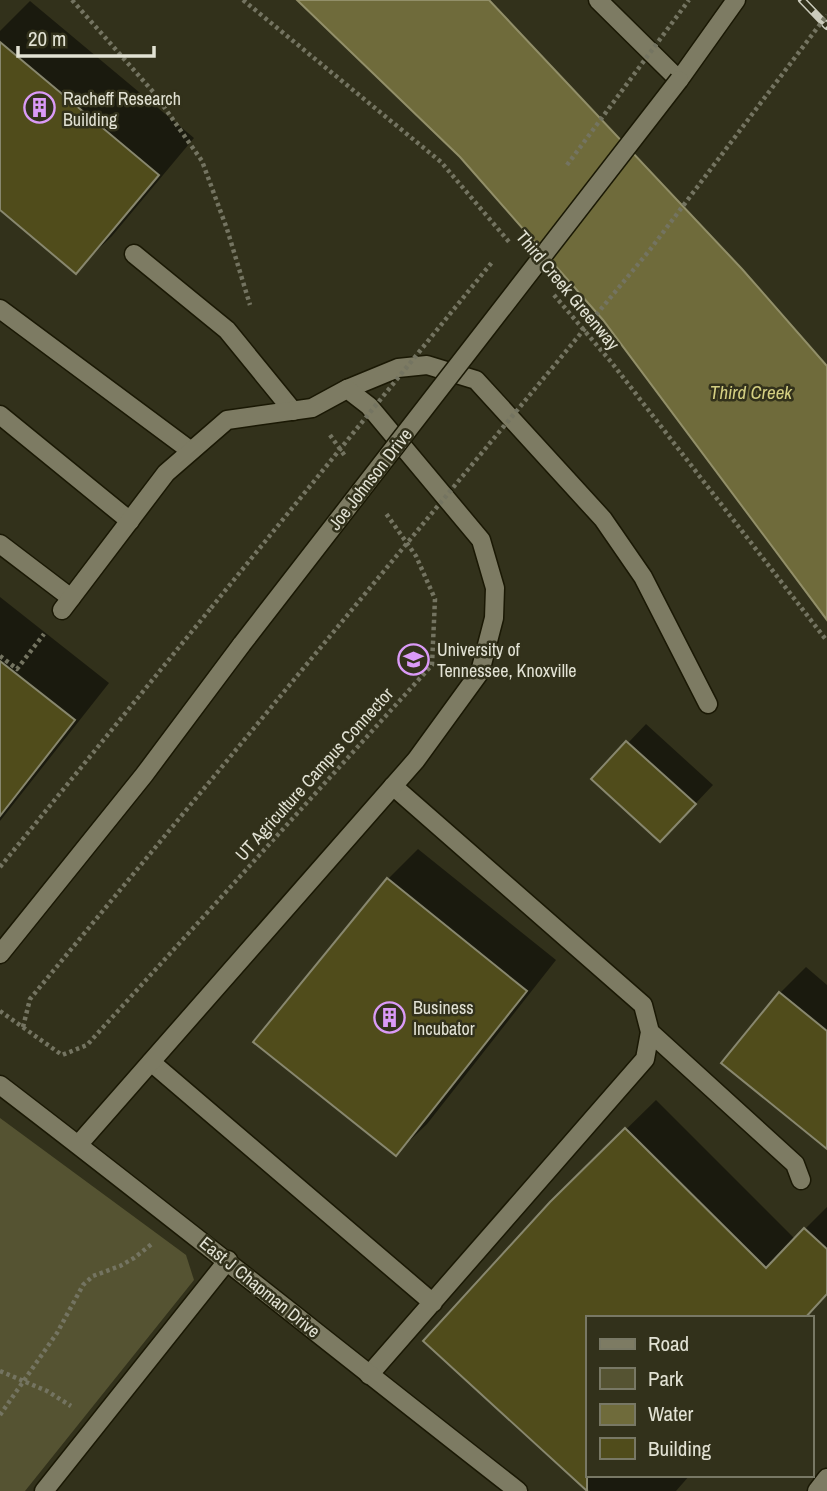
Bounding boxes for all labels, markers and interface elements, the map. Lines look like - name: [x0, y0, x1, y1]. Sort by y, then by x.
- scale bar: [18, 14, 154, 58]
- text: 20 m: [28, 24, 66, 53]
- place label: Racheff Research Building: [63, 86, 181, 132]
- building icon: Racheff Research Building: [23, 91, 57, 125]
- street label: Third Creek Greenway: [510, 225, 626, 356]
- water label: Third Creek: [710, 379, 793, 405]
- street label: Joe Johnson Drive: [322, 423, 418, 535]
- place label: University of Tennessee, Knoxville: [437, 637, 576, 683]
- school or university icon: University of Tennessee, Knoxville: [397, 642, 431, 676]
- street label: UT Agriculture Campus Connector: [229, 682, 399, 866]
- place label: Business Incubator: [413, 995, 475, 1041]
- building icon: Business Incubator: [373, 1000, 407, 1034]
- street label: East J Chapman Drive: [194, 1231, 326, 1343]
- legend: [586, 1316, 813, 1477]
- text: Road: [648, 1329, 689, 1358]
- text: Park: [648, 1364, 684, 1393]
- text: Water: [648, 1399, 694, 1428]
- text: Building: [648, 1434, 712, 1463]

